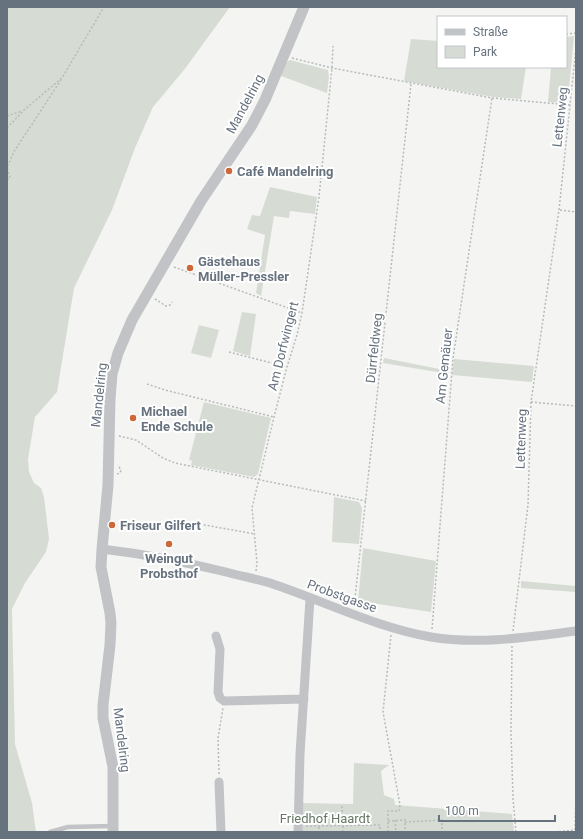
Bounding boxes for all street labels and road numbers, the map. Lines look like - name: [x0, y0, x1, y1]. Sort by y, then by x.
- street label: Mandelring: [223, 72, 267, 136]
- street label: Lettenweg: [549, 86, 571, 148]
- street label: Am Dorfwingert: [265, 300, 301, 392]
- street label: Dürrfeldweg: [363, 312, 385, 384]
- street label: Am Gemäuer: [433, 327, 455, 404]
- street label: Mandelring: [88, 362, 110, 428]
- street label: Lettenweg: [512, 409, 530, 469]
- street label: Probstgasse: [305, 576, 379, 616]
- street label: Mandelring: [111, 707, 133, 773]

